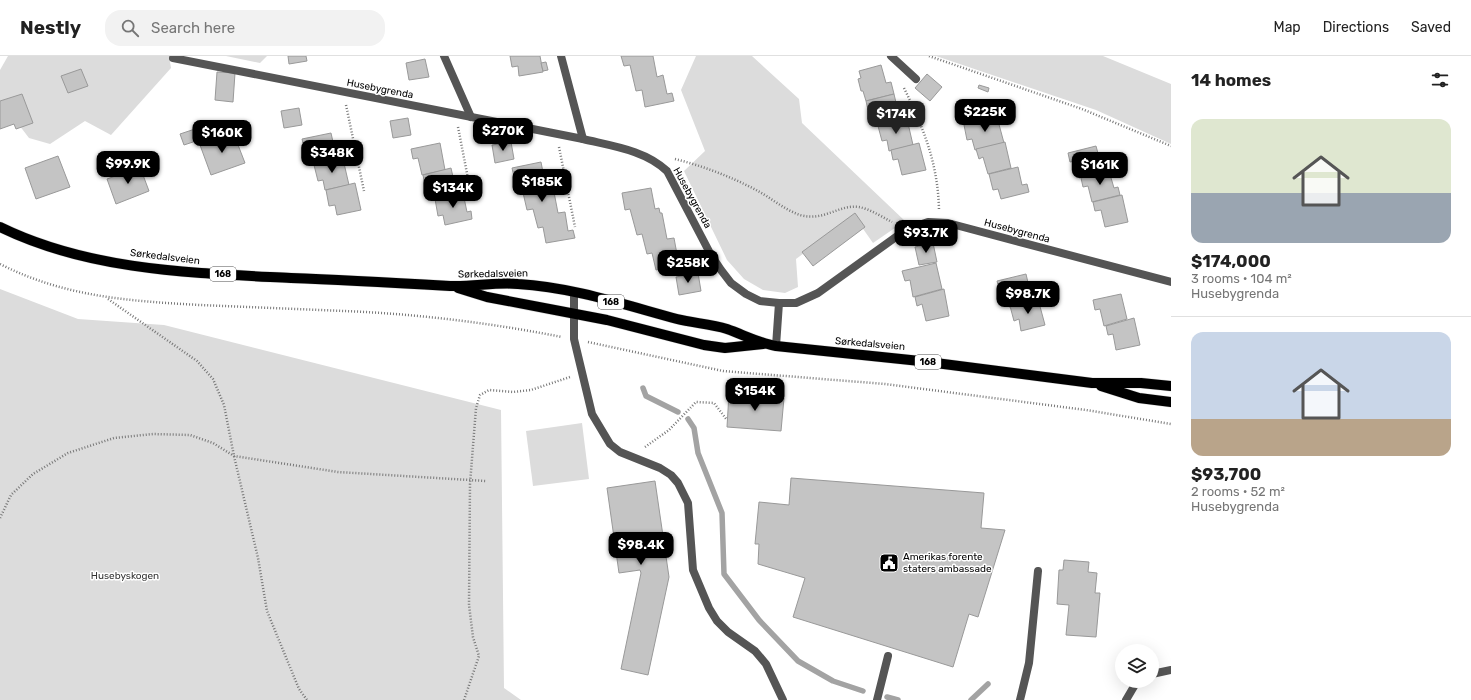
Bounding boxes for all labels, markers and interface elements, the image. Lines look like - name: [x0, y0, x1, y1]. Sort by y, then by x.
- search box: [105, 10, 385, 46]
- text: Nestly: [20, 16, 81, 39]
- icon: search: [119, 17, 141, 39]
- text: Search here: [151, 19, 235, 37]
- text: Map: [1274, 19, 1301, 36]
- text: Directions: [1323, 19, 1389, 36]
- text: Saved: [1411, 19, 1451, 36]
- icon: filters: [1429, 69, 1451, 91]
- text: 14 homes: [1191, 70, 1271, 90]
- street label: Husebygrenda: [346, 77, 414, 101]
- pin: $225K: [957, 99, 1013, 133]
- pin: $174K: [868, 101, 924, 135]
- text: $225K: [964, 104, 1006, 119]
- text: $174K: [876, 106, 916, 121]
- pin: $270K: [475, 118, 531, 152]
- pin: $160K: [194, 120, 250, 154]
- text: $270K: [482, 123, 524, 138]
- text: $160K: [201, 125, 243, 140]
- pin: $348K: [304, 140, 360, 174]
- text: $348K: [310, 145, 354, 160]
- icon: home: [1285, 145, 1357, 217]
- pin: $99.9K: [95, 151, 161, 185]
- pin: $161K: [1072, 152, 1128, 186]
- text: $99.9K: [106, 156, 150, 171]
- text: $161K: [1081, 157, 1119, 172]
- street label: Husebygrenda: [670, 165, 714, 231]
- pin: $185K: [514, 169, 570, 203]
- text: $185K: [522, 174, 562, 189]
- pin: $134K: [425, 175, 481, 209]
- text: $134K: [432, 180, 474, 195]
- street label: Husebygrenda: [983, 216, 1051, 246]
- pin: $93.7K: [893, 220, 959, 254]
- text: $93.7K: [904, 225, 948, 240]
- street label: Sørkedalsveien: [129, 247, 201, 267]
- pin: $258K: [660, 250, 716, 284]
- text: $174,000: [1191, 251, 1271, 271]
- text: $258K: [667, 255, 709, 270]
- road number: 168: [210, 267, 236, 281]
- street label: Sørkedalsveien: [458, 267, 528, 281]
- text: 3 rooms · 104 m²: [1191, 271, 1292, 286]
- pin: $98.7K: [995, 281, 1061, 315]
- text: $98.7K: [1005, 286, 1051, 301]
- text: Husebygrenda: [1191, 286, 1279, 301]
- road number: 168: [598, 295, 624, 309]
- street label: Sørkedalsveien: [835, 335, 905, 353]
- road number: 168: [915, 355, 941, 369]
- icon: home: [1285, 358, 1357, 430]
- pin: $154K: [727, 378, 783, 412]
- text: $154K: [734, 383, 776, 398]
- text: $93,700: [1191, 464, 1261, 484]
- text: 2 rooms · 52 m²: [1191, 484, 1285, 499]
- text: Husebygrenda: [1191, 499, 1279, 514]
- pin: $98.4K: [608, 532, 674, 566]
- text: $98.4K: [618, 537, 664, 552]
- place label: Amerikas forente staters ambassade: [903, 551, 992, 575]
- public building icon: Amerikas forente staters ambassade: [878, 552, 900, 574]
- park label: Husebyskogen: [91, 570, 159, 582]
- map controls: [1115, 644, 1159, 688]
- button: layers: [1115, 644, 1159, 688]

